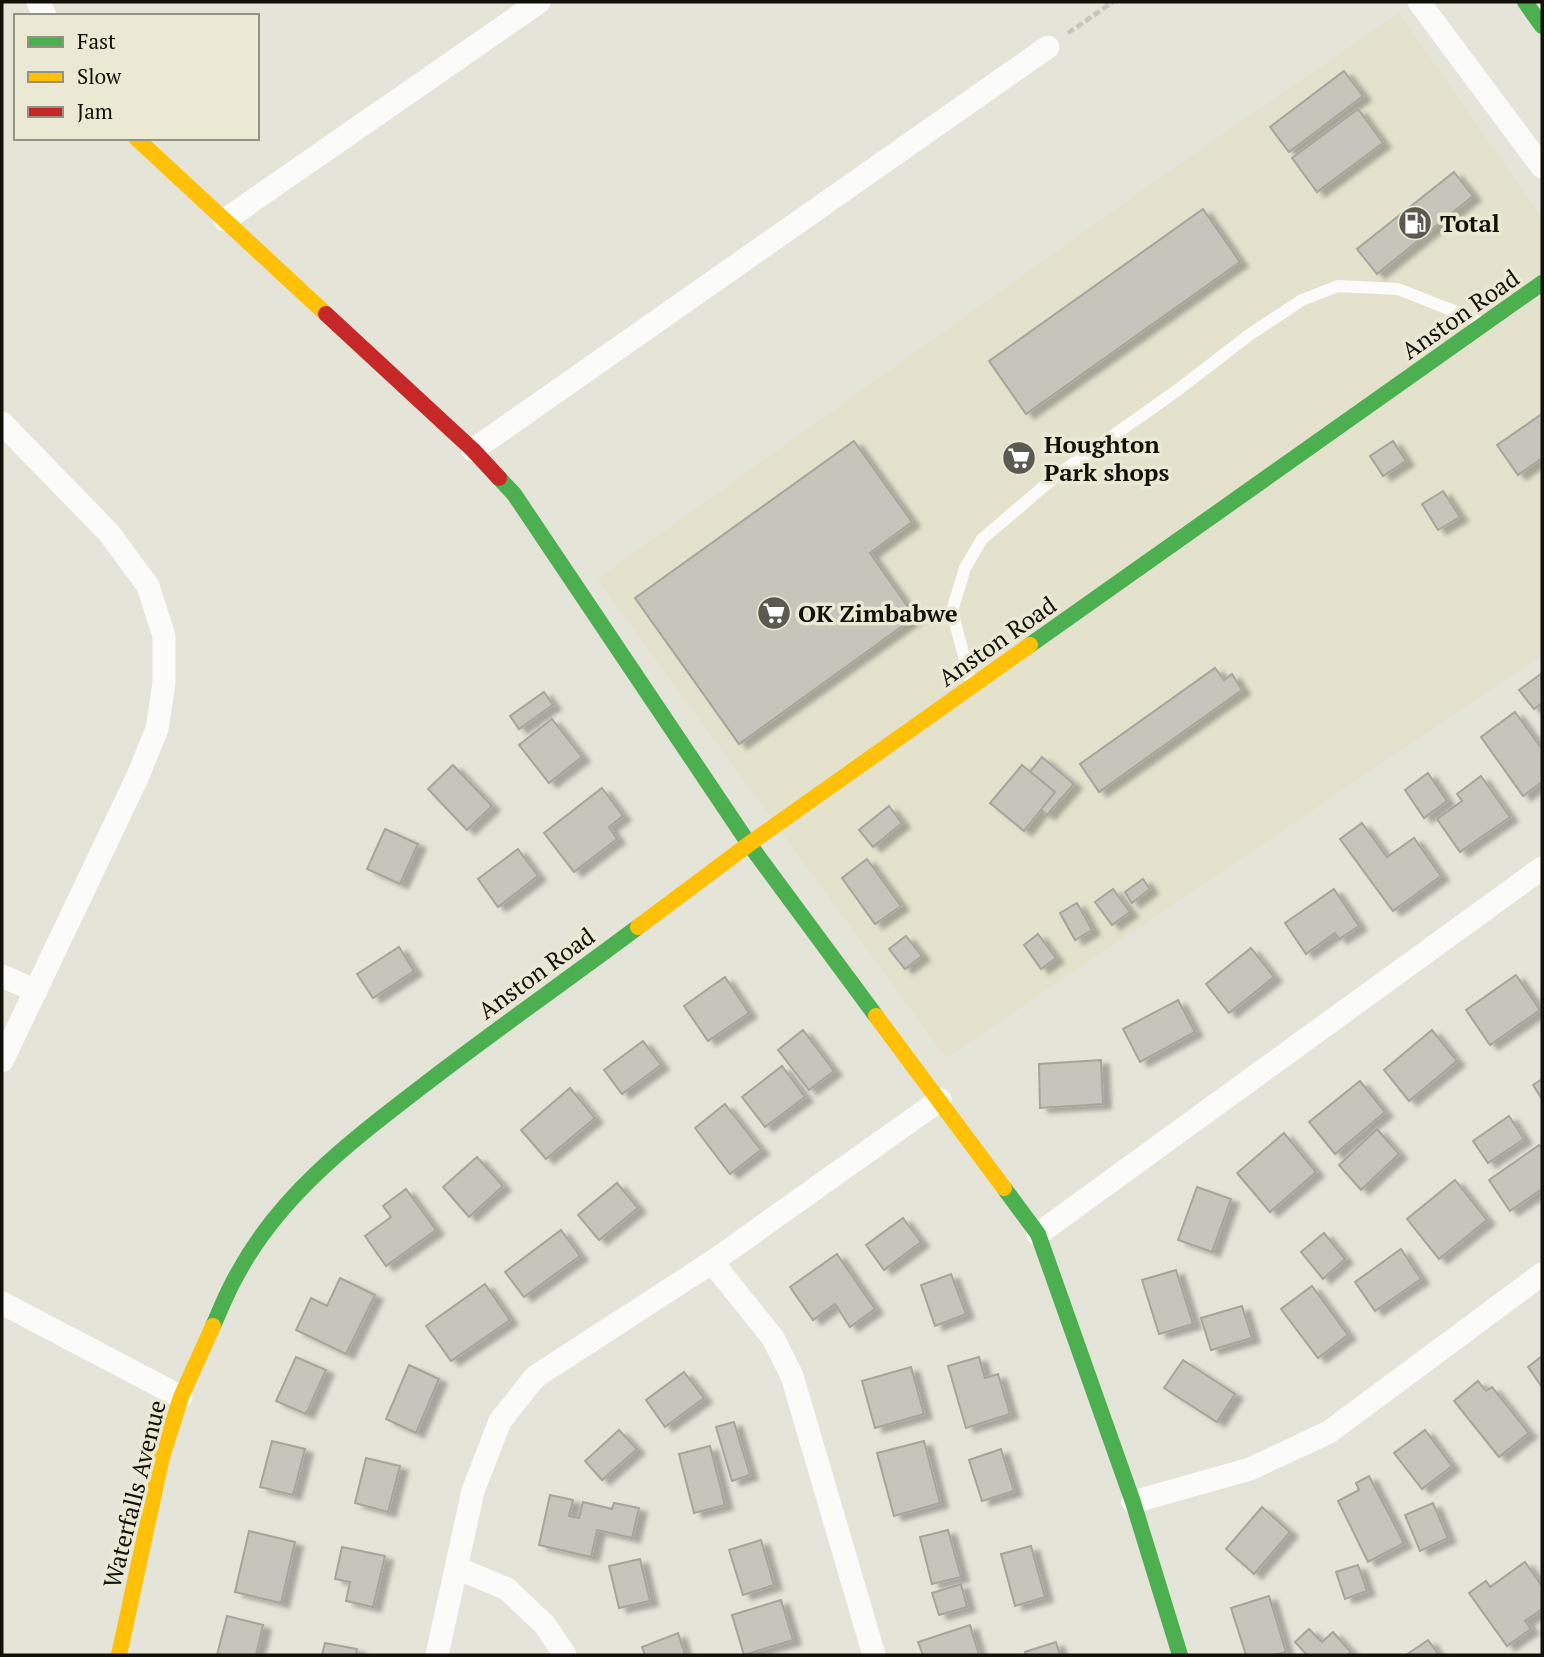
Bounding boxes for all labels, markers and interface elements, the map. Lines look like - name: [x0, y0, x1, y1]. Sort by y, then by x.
- legend: [14, 14, 259, 140]
- text: Fast: [77, 27, 116, 55]
- text: Slow: [77, 62, 122, 90]
- text: Jam: [77, 97, 113, 125]
- fuel station icon: Total: [1396, 204, 1434, 242]
- place label: Total: [1440, 207, 1500, 239]
- street label: Anston Road: [1395, 262, 1525, 366]
- place label: Houghton Park shops: [1044, 428, 1169, 488]
- supermarket icon: Houghton Park shops: [1000, 439, 1038, 477]
- street label: Anston Road: [932, 589, 1062, 693]
- supermarket icon: OK Zimbabwe: [755, 594, 793, 632]
- place label: OK Zimbabwe: [798, 597, 958, 629]
- street label: Anston Road: [471, 920, 601, 1026]
- street label: Waterfalls Avenue: [95, 1397, 173, 1591]

